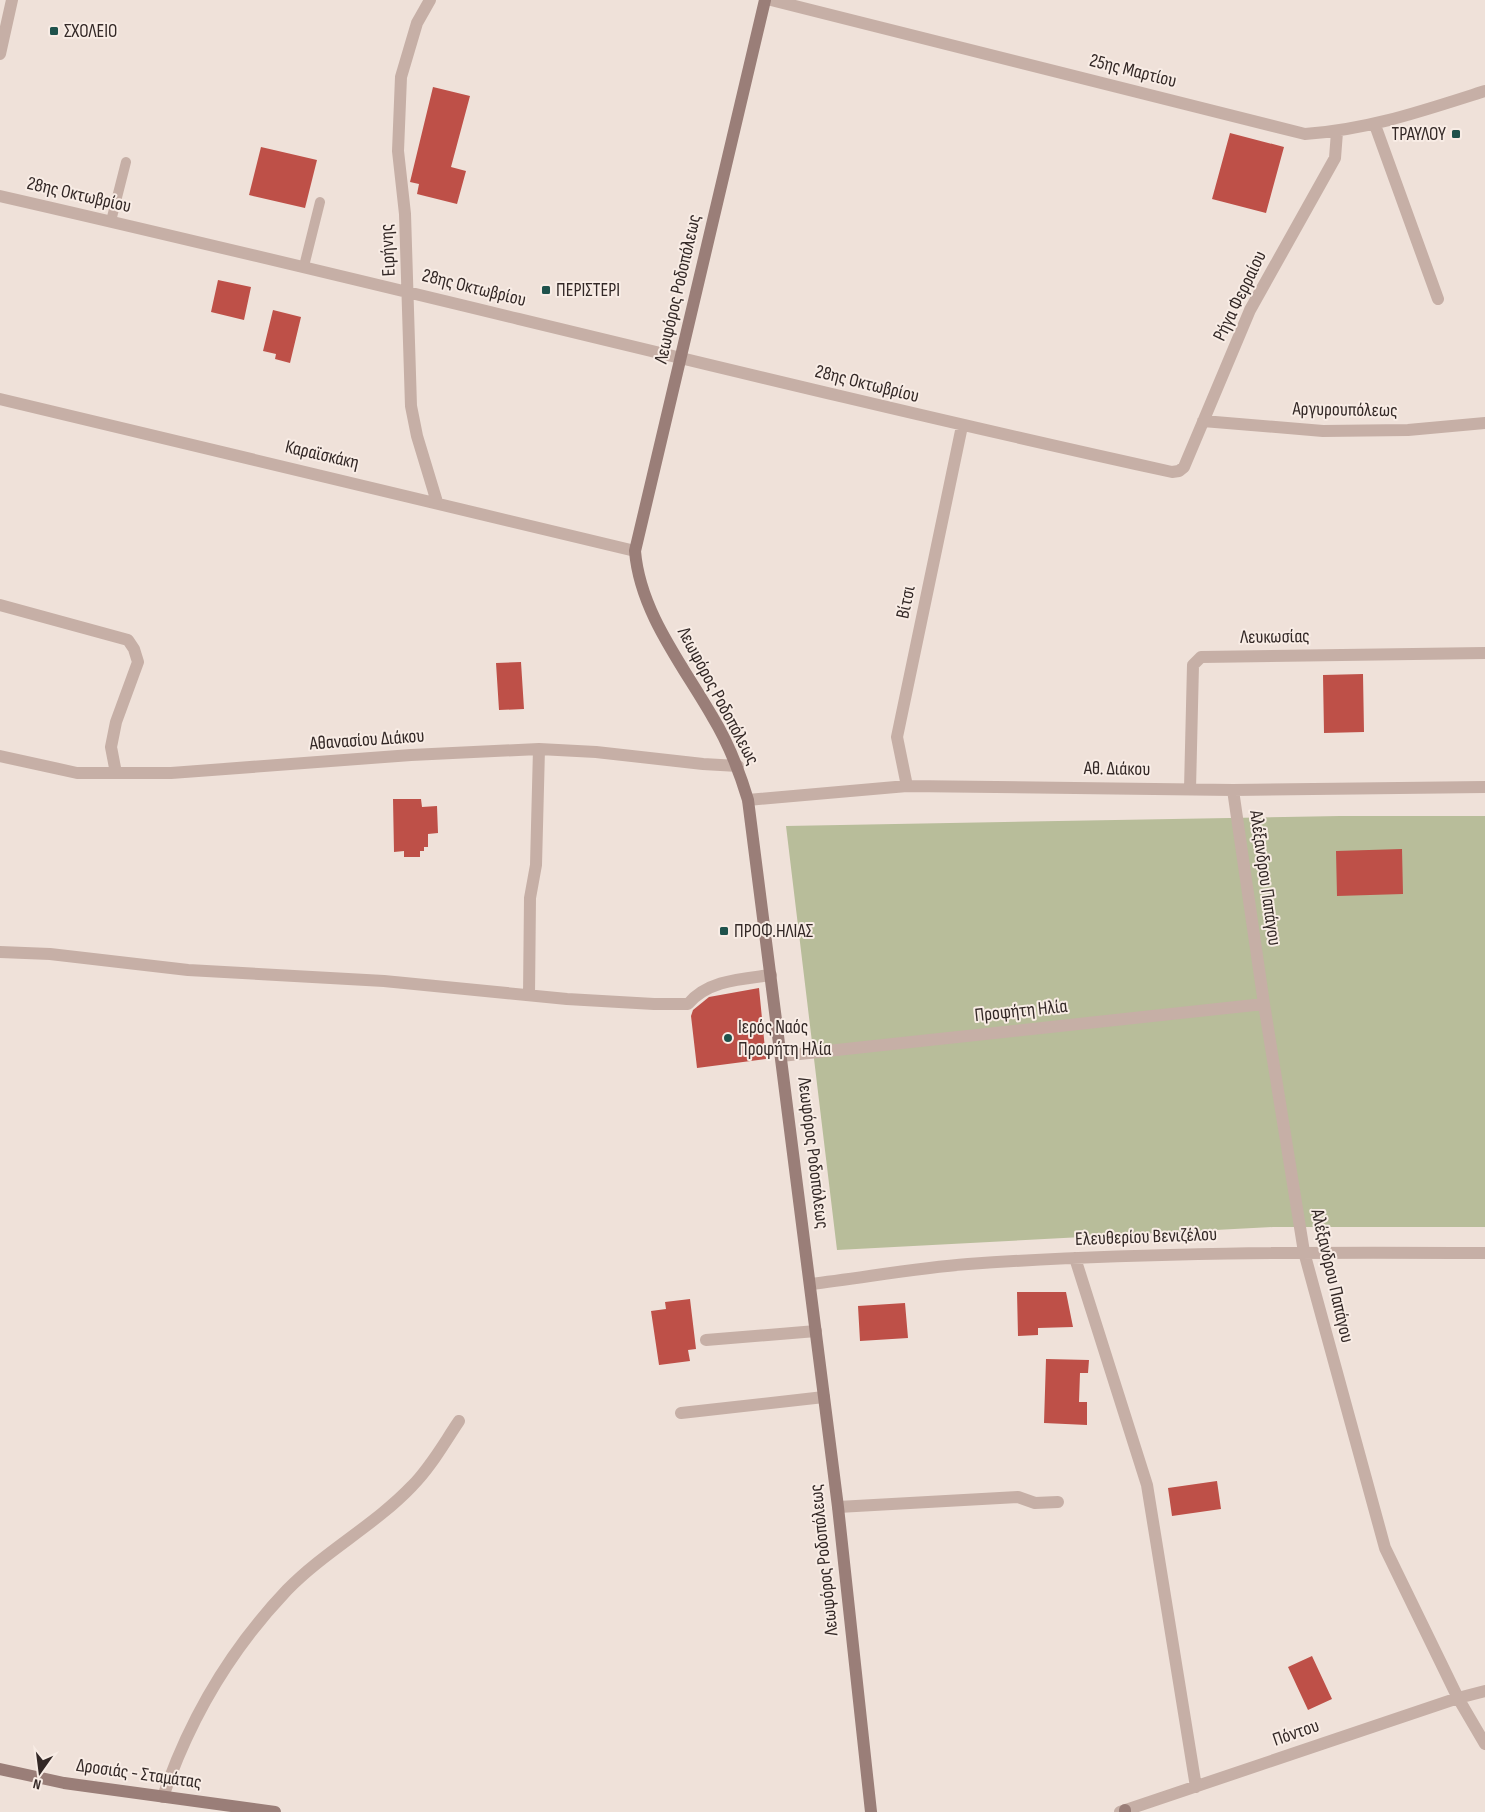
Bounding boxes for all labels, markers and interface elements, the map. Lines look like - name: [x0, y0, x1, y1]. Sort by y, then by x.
- place label: ΣΧΟΛΕΙΟ: [64, 20, 117, 43]
- marker: ΣΧΟΛΕΙΟ: [48, 25, 60, 37]
- street label: 25ης Μαρτίου: [1087, 49, 1179, 93]
- place label: ΤΡΑΥΛΟΥ: [1391, 123, 1446, 146]
- marker: ΤΡΑΥΛΟΥ: [1450, 128, 1462, 140]
- street label: 28ης Οκτωβρίου: [25, 172, 133, 218]
- street label: Λεωφόρος Ροδοπόλεως: [649, 212, 706, 367]
- street label: Ειρήνης: [375, 223, 401, 277]
- street label: Ρήγα Φερραίου: [1208, 247, 1272, 345]
- street label: 28ης Οκτωβρίου: [420, 264, 528, 312]
- place label: ΠΕΡΙΣΤΕΡΙ: [556, 279, 620, 302]
- marker: ΠΕΡΙΣΤΕΡΙ: [540, 284, 552, 296]
- street label: 28ης Οκτωβρίου: [813, 360, 921, 408]
- street label: Αργυρουπόλεως: [1291, 398, 1398, 422]
- street label: Καραϊσκάκη: [283, 435, 361, 475]
- street label: Βίτσι: [891, 583, 921, 621]
- street label: Λεωφόρος Ροδοπόλεως: [672, 622, 764, 769]
- street label: Λευκωσίας: [1239, 625, 1310, 649]
- street label: Αθανασίου Διάκου: [308, 725, 425, 756]
- street label: Αθ. Διάκου: [1083, 757, 1150, 781]
- street label: Αλέξανδρου Παπάγου: [1244, 808, 1286, 947]
- place label: ΠΡΟΦ.ΗΛΙΑΣ: [734, 920, 813, 943]
- marker: ΠΡΟΦ.ΗΛΙΑΣ: [718, 925, 730, 937]
- street label: Προφήτη Ηλία: [973, 995, 1069, 1027]
- place label: Ιερός Ναός Προφήτη Ηλία: [738, 1016, 831, 1061]
- marker: Ιερός Ναός Προφήτη Ηλία: [722, 1032, 734, 1044]
- street label: Λεωφόρος Ροδοπόλεως: [792, 1075, 834, 1230]
- street label: Αλέξανδρου Παπάγου: [1305, 1206, 1359, 1345]
- street label: Ελευθερίου Βενιζέλου: [1075, 1223, 1217, 1251]
- street label: Λεωφόρος Ροδοπόλεως: [805, 1483, 844, 1638]
- street label: Πόντου: [1270, 1714, 1322, 1752]
- north arrow: [15, 1747, 65, 1797]
- street label: Δροσιάς - Σταμάτας: [75, 1754, 203, 1794]
- text: N: [31, 1775, 43, 1793]

